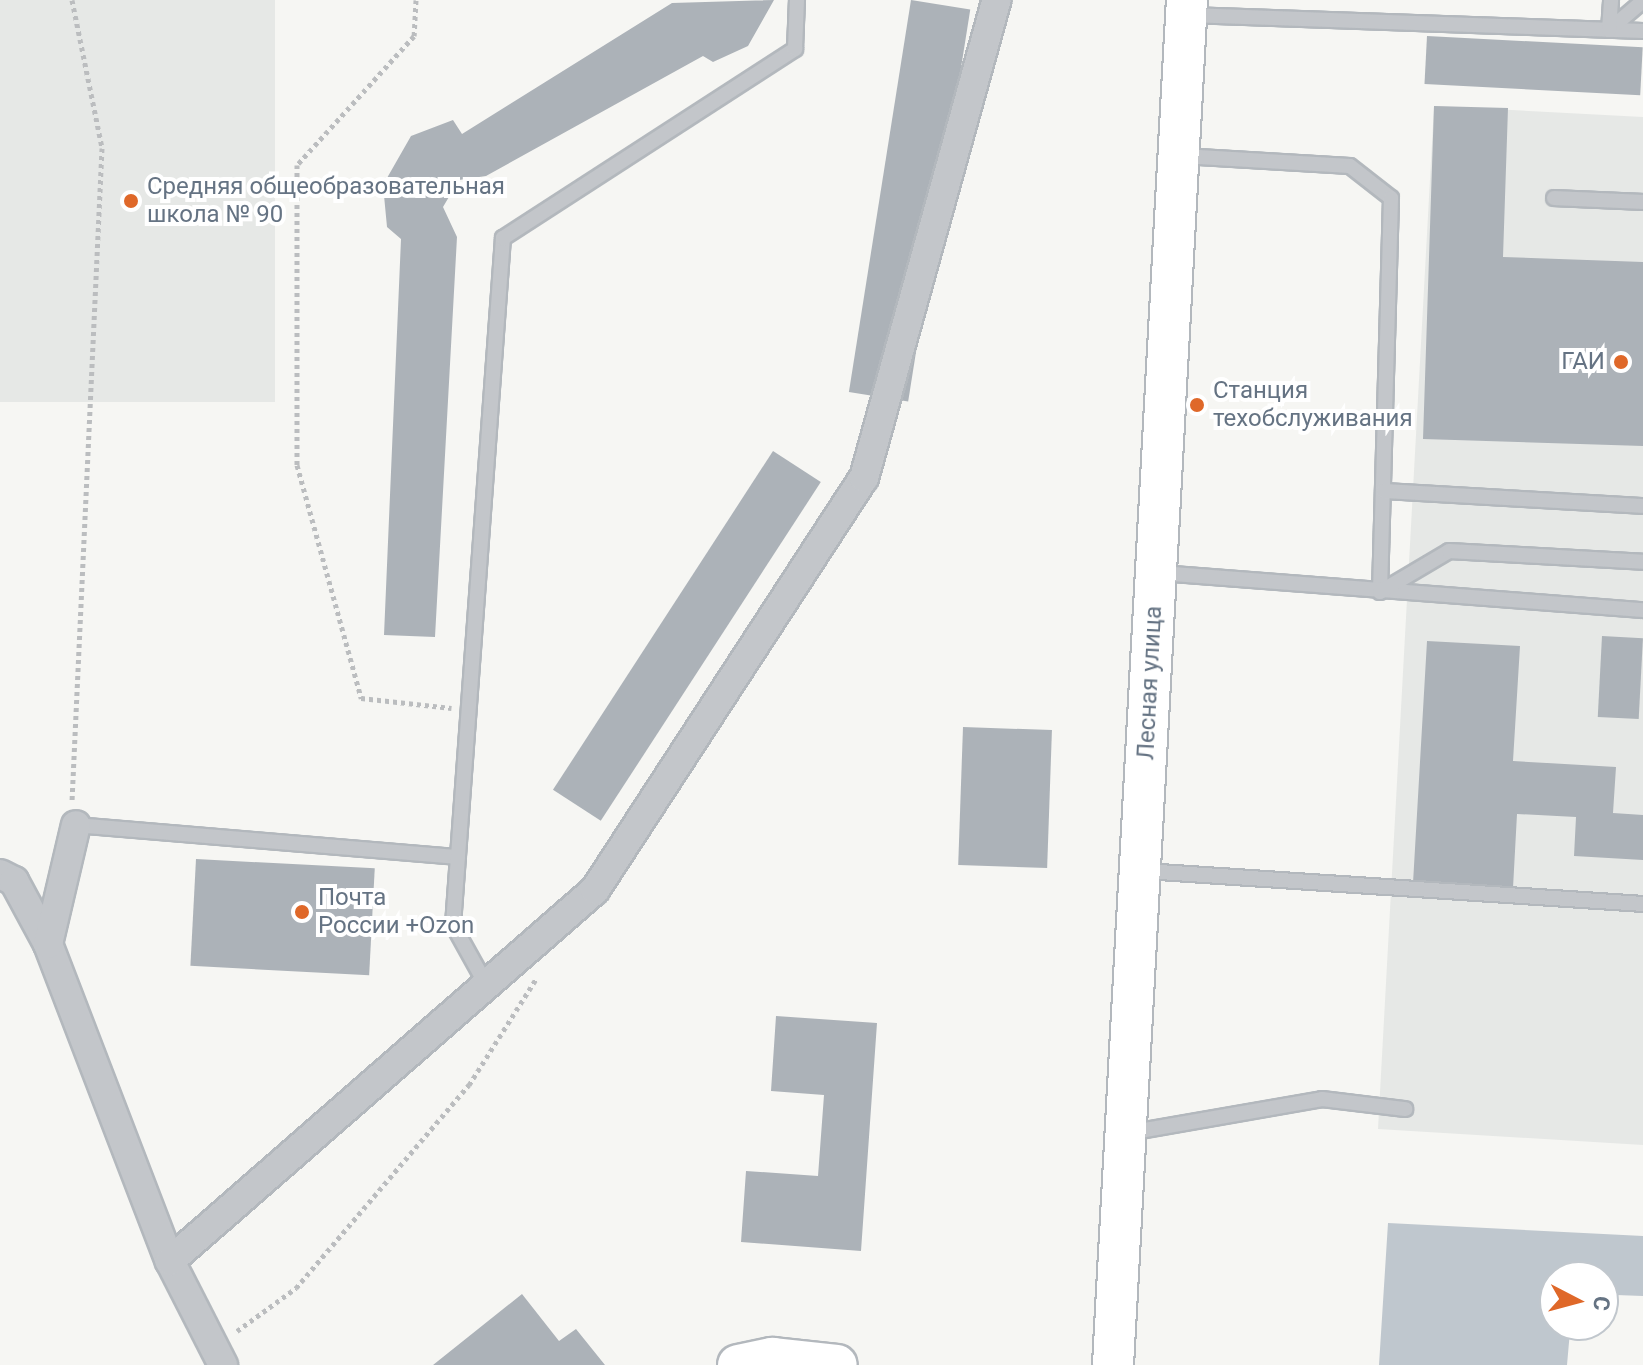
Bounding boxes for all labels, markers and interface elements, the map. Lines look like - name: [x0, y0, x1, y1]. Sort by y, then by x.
- place label: Средняя общеобразовательная школа № 90: [147, 173, 505, 229]
- marker: Средняя общеобразовательная школа № 90: [122, 192, 140, 210]
- place label: ГАИ: [1561, 348, 1605, 376]
- marker: ГАИ: [1612, 353, 1630, 371]
- place label: Станция техобслуживания: [1213, 377, 1413, 433]
- marker: Станция техобслуживания: [1188, 396, 1206, 414]
- street label: Лесная улица: [1132, 605, 1168, 761]
- place label: Почта России +Ozon: [318, 884, 474, 940]
- marker: Почта России +Ozon: [293, 903, 311, 921]
- north arrow: [1539, 1261, 1619, 1341]
- text: С: [1588, 1295, 1615, 1312]

